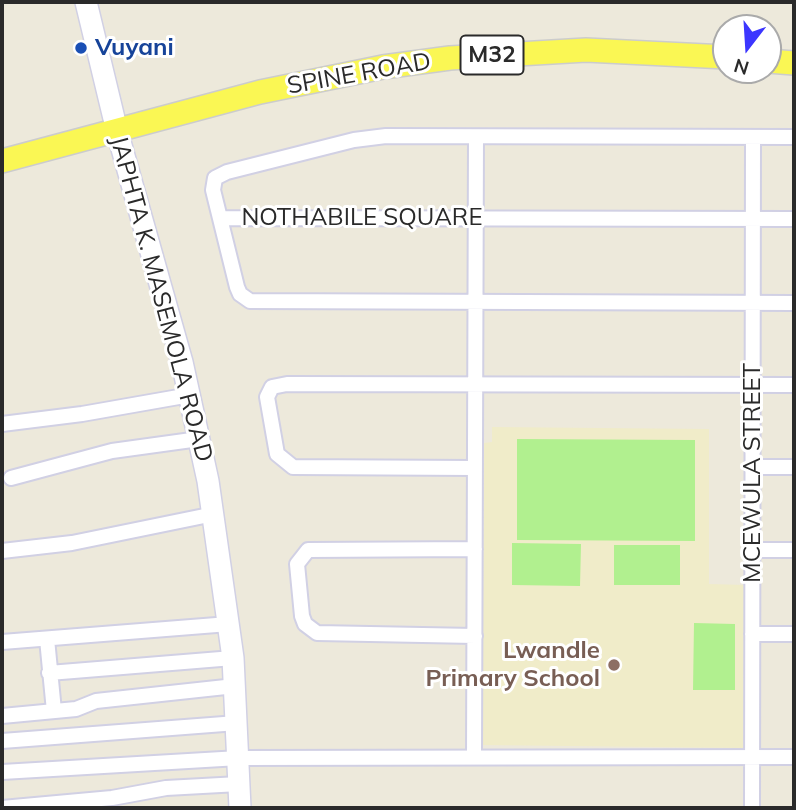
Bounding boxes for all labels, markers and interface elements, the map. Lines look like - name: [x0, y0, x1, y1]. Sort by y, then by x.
- north arrow: [712, 14, 782, 84]
- place label: Vuyani: [95, 34, 174, 62]
- road number: M32: [461, 36, 524, 74]
- marker: Vuyani: [73, 40, 89, 56]
- street label: SPINE ROAD: [285, 47, 433, 101]
- text: N: [731, 54, 752, 81]
- street label: JAPHTA K. MASEMOLA ROAD: [104, 133, 218, 465]
- street label: NOTHABILE SQUARE: [241, 204, 483, 232]
- street label: MCEWULA STREET: [739, 363, 767, 583]
- place label: Lwandle Primary School: [426, 637, 600, 693]
- marker: Lwandle Primary School: [606, 657, 622, 673]

